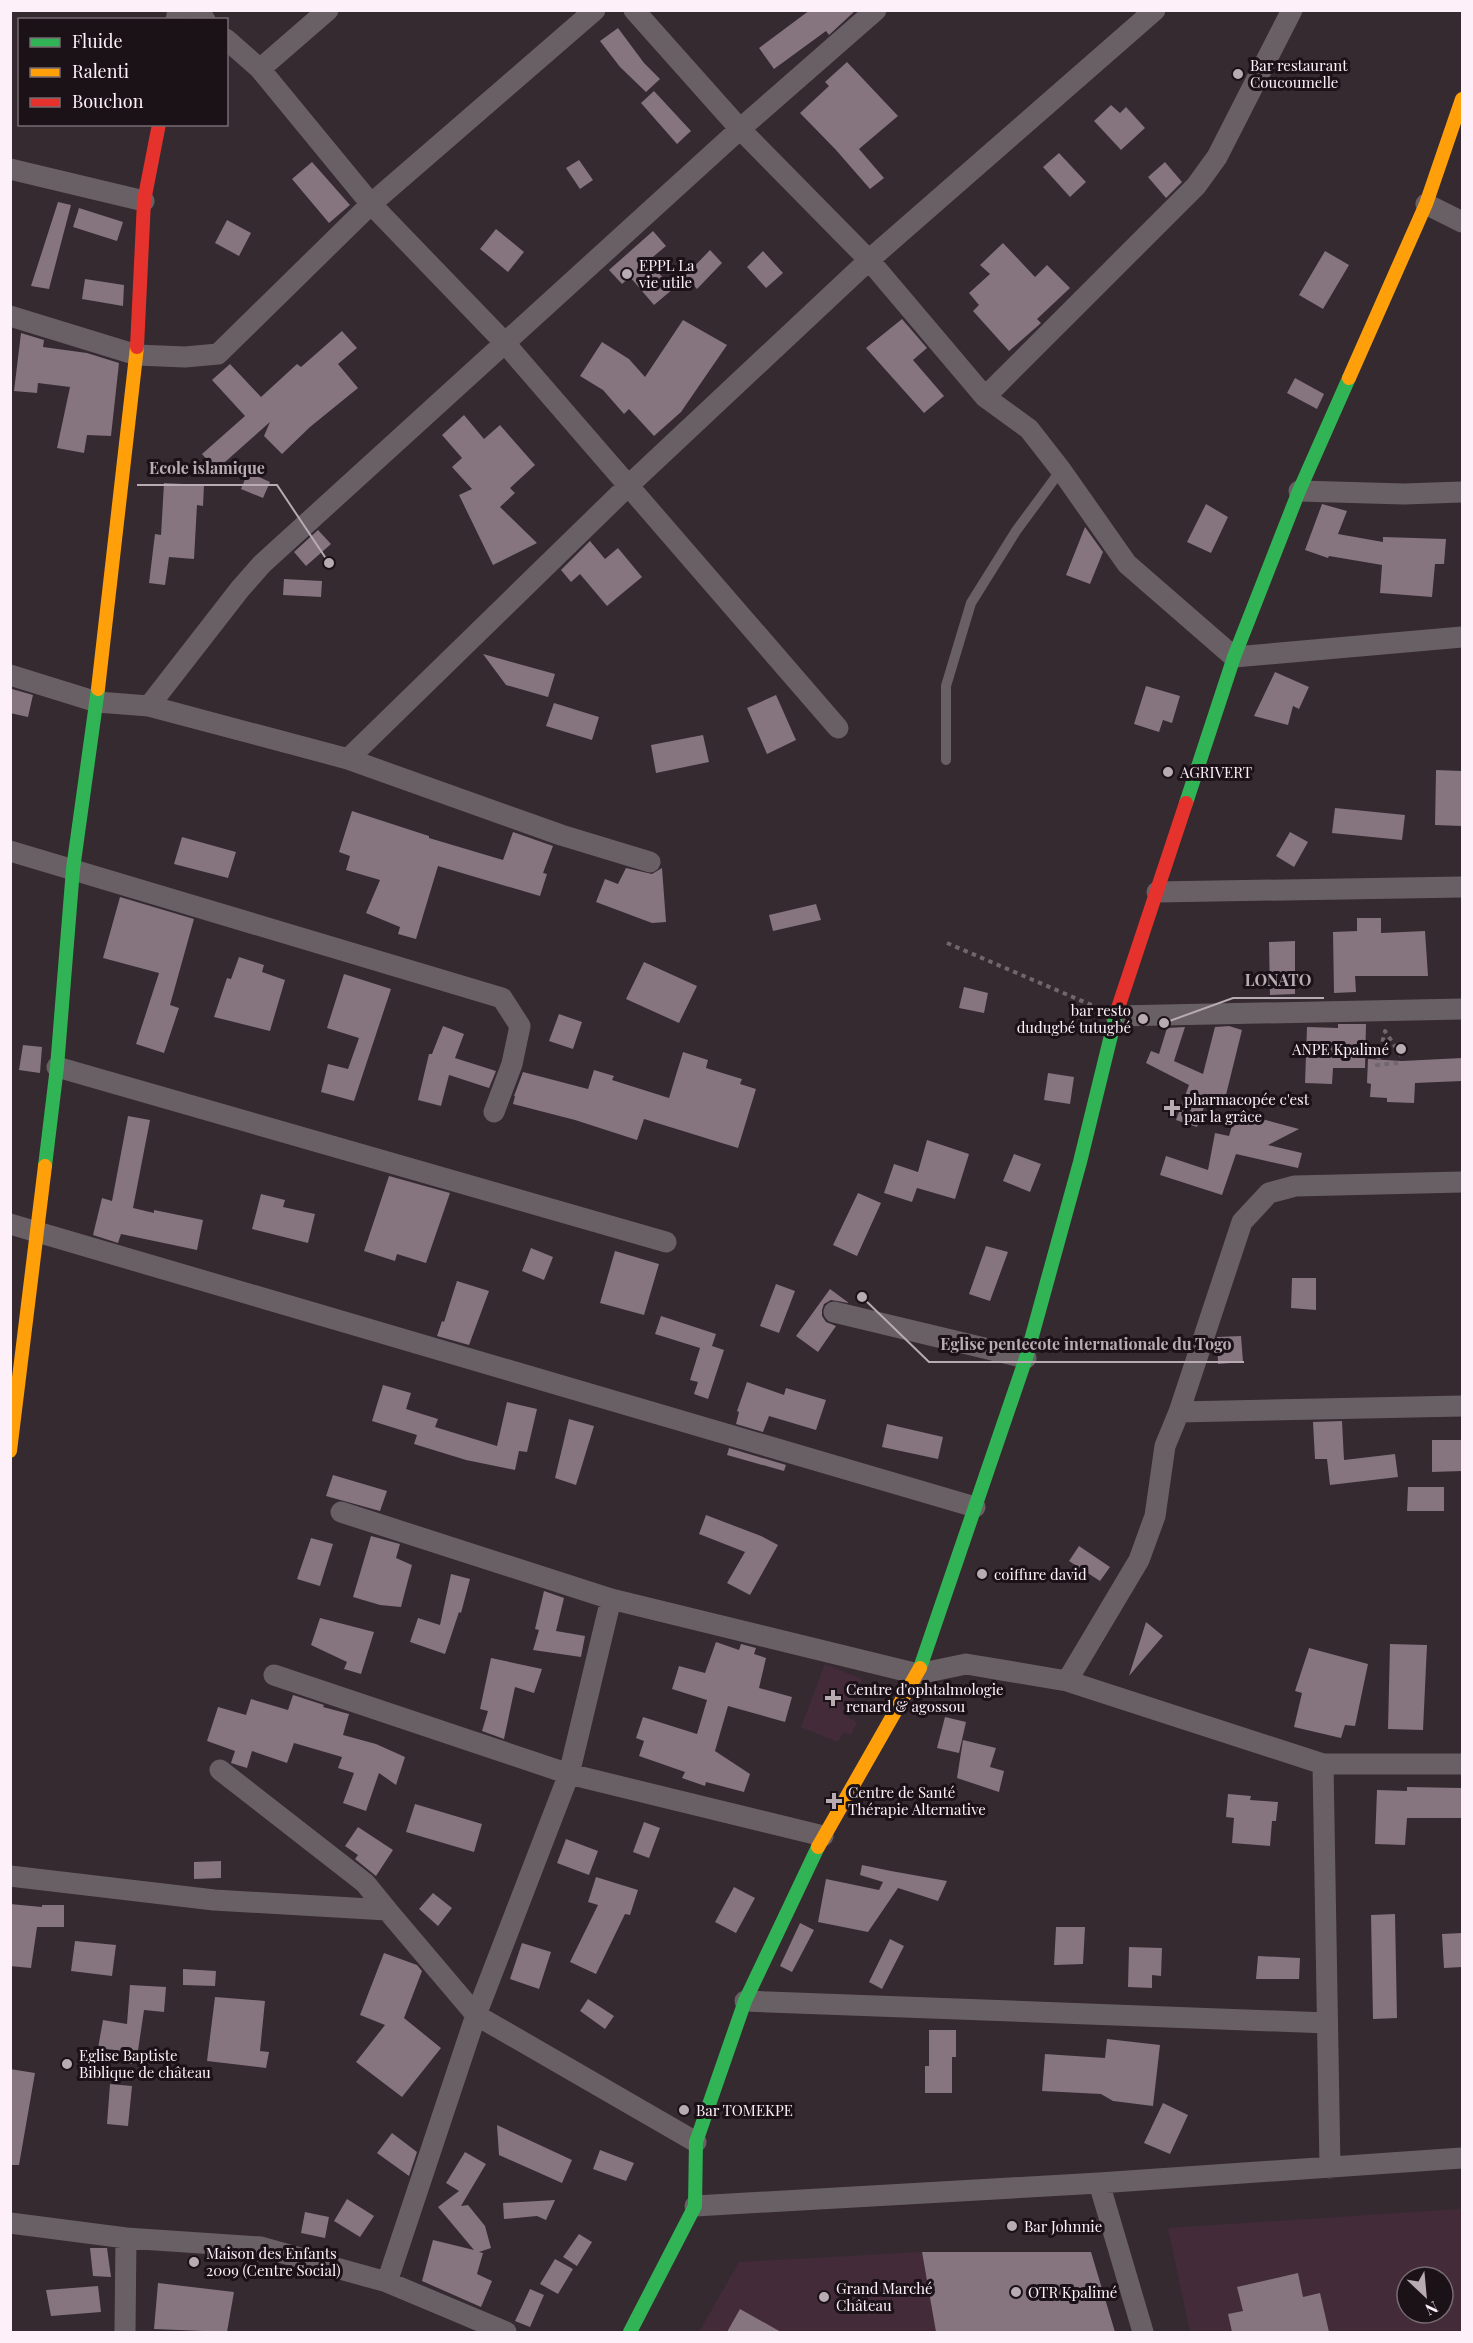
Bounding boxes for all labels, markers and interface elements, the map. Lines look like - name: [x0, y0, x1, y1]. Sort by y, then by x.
- legend: [18, 18, 228, 126]
- text: Fluide: [72, 29, 123, 53]
- place label: Bar restaurant Coucoumelle: [1250, 55, 1348, 92]
- text: Ralenti: [72, 59, 129, 83]
- marker: Bar restaurant Coucoumelle: [1231, 67, 1245, 81]
- text: Bouchon: [72, 89, 144, 113]
- place label: EPPL La vie utile: [638, 255, 695, 292]
- marker: EPPL La vie utile: [620, 267, 634, 281]
- callout: Ecole islamique: [137, 451, 277, 485]
- text: Ecole islamique: [149, 457, 265, 478]
- place label: AGRIVERT: [1179, 762, 1252, 782]
- marker: AGRIVERT: [1161, 765, 1175, 779]
- callout: LONATO: [1233, 964, 1324, 998]
- text: LONATO: [1245, 969, 1311, 990]
- place label: bar resto dudugbé tutugbé: [1017, 1000, 1131, 1037]
- marker: bar resto dudugbé tutugbé: [1136, 1012, 1150, 1026]
- place label: ANPE Kpalimé: [1291, 1039, 1389, 1059]
- marker: ANPE Kpalimé: [1394, 1042, 1408, 1056]
- place label: pharmacopée c'est par la grâce: [1184, 1089, 1310, 1126]
- marker: pharmacopée c'est par la grâce: [1165, 1101, 1179, 1115]
- callout: Eglise pentecote internationale du Togo: [929, 1328, 1244, 1362]
- text: Eglise pentecote internationale du Togo: [940, 1333, 1232, 1354]
- place label: coiffure david: [994, 1564, 1087, 1584]
- marker: coiffure david: [975, 1567, 989, 1581]
- place label: Centre d'ophtalmologie renard & agossou: [846, 1679, 1004, 1716]
- marker: Centre d'ophtalmologie renard & agossou: [824, 1689, 842, 1707]
- place label: Centre de Santé Thérapie Alternative: [848, 1782, 986, 1819]
- marker: Centre de Santé Thérapie Alternative: [825, 1792, 843, 1810]
- place label: Eglise Baptiste Biblique de château: [79, 2045, 211, 2082]
- marker: Eglise Baptiste Biblique de château: [60, 2057, 74, 2071]
- place label: Bar TOMEKPE: [696, 2100, 793, 2120]
- marker: Bar TOMEKPE: [677, 2103, 691, 2117]
- place label: Bar Johnnie: [1024, 2216, 1102, 2236]
- marker: Bar Johnnie: [1005, 2219, 1019, 2233]
- place label: Maison des Enfants 2009 (Centre Social): [206, 2243, 341, 2280]
- marker: Maison des Enfants 2009 (Centre Social): [187, 2255, 201, 2269]
- north arrow: [1395, 2265, 1455, 2325]
- place label: Grand Marché Château: [836, 2278, 933, 2315]
- place label: OTR Kpalimé: [1028, 2282, 1117, 2302]
- marker: OTR Kpalimé: [1009, 2285, 1023, 2299]
- marker: Grand Marché Château: [817, 2290, 831, 2304]
- text: N: [1422, 2297, 1442, 2321]

